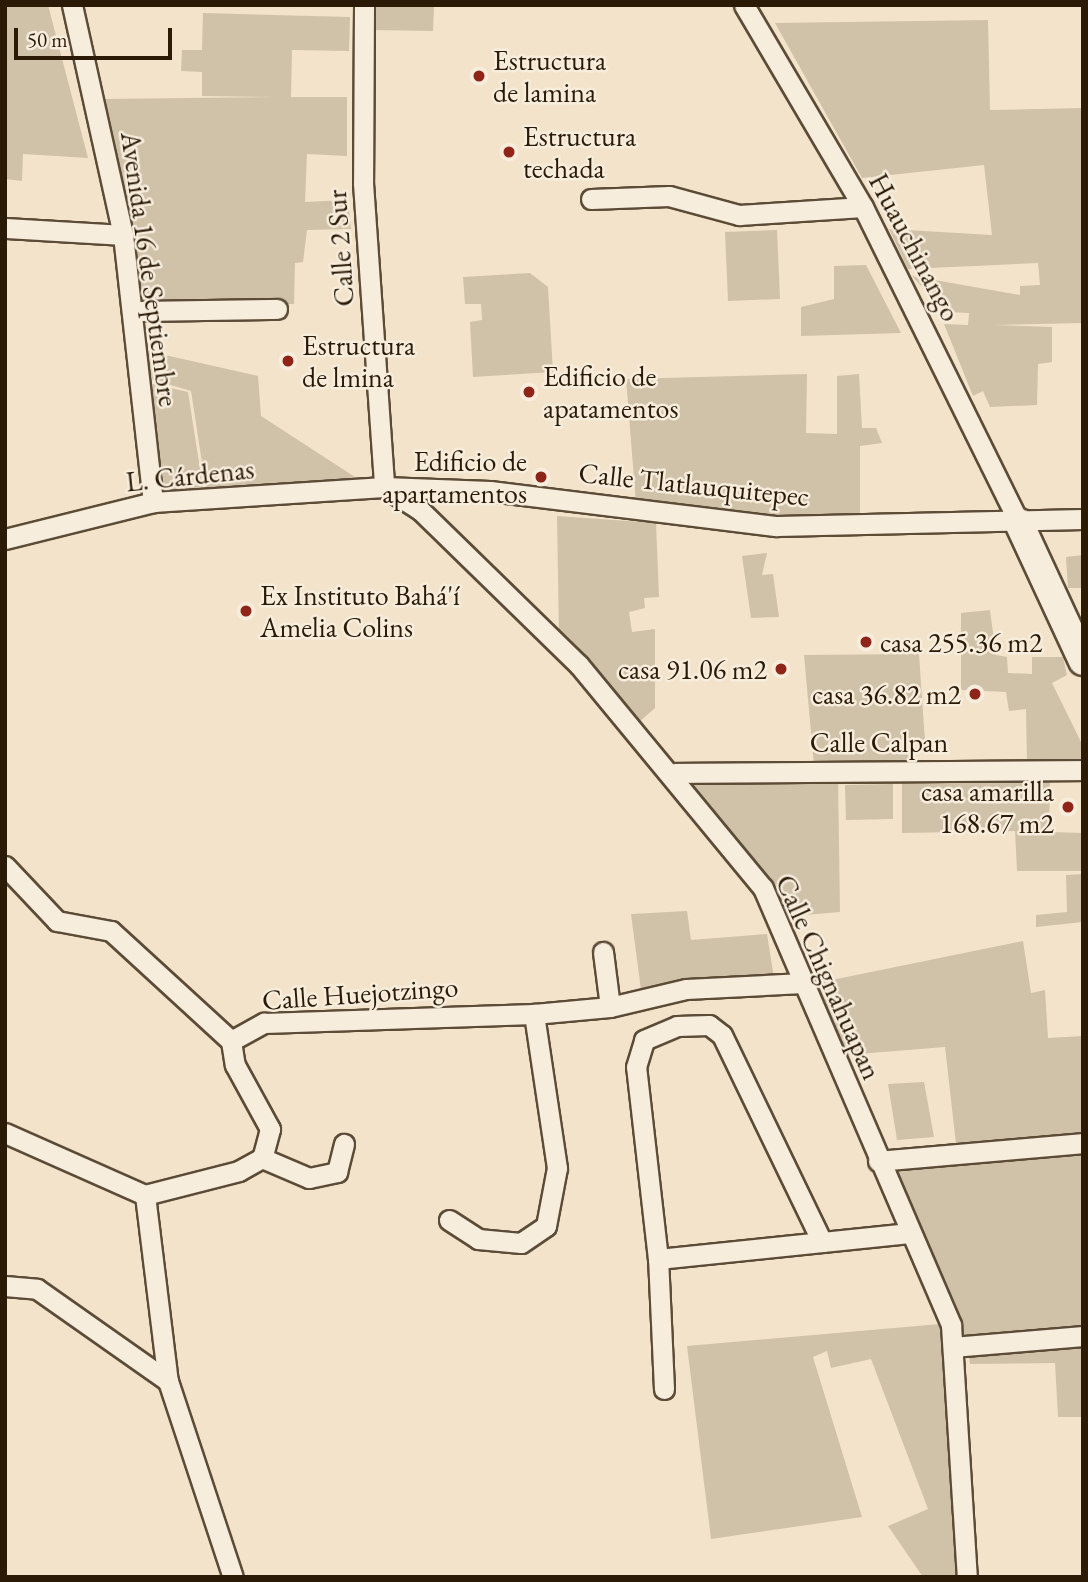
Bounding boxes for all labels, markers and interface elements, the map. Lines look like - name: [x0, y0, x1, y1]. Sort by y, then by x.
- scale bar: [18, 14, 175, 58]
- text: 50 m: [27, 26, 68, 53]
- place label: Estructura de lamina: [493, 43, 606, 109]
- marker: Estructura de lamina: [471, 68, 487, 84]
- place label: Estructura techada: [523, 119, 636, 185]
- street label: Avenida 16 de Septiembre: [114, 129, 186, 409]
- marker: Estructura techada: [501, 144, 517, 160]
- street label: Huauchinango: [862, 167, 968, 327]
- street label: Calle 2 Sur: [319, 188, 361, 308]
- place label: Estructura de lmina: [302, 328, 415, 394]
- marker: Estructura de lmina: [280, 353, 296, 369]
- place label: Edificio de apatamentos: [543, 359, 678, 425]
- marker: Edificio de apatamentos: [521, 384, 537, 400]
- place label: Edificio de apartamentos: [382, 444, 527, 510]
- street label: L. Cárdenas: [124, 452, 256, 498]
- street label: Calle Tlatlauquitepec: [577, 455, 811, 513]
- marker: Edificio de apartamentos: [533, 469, 549, 485]
- place label: Ex Instituto Bahá'í Amelia Colins: [260, 578, 460, 644]
- marker: Ex Instituto Bahá'í Amelia Colins: [238, 603, 254, 619]
- place label: casa 255.36 m2: [880, 625, 1042, 659]
- marker: casa 255.36 m2: [858, 634, 874, 650]
- place label: casa 91.06 m2: [618, 652, 767, 686]
- marker: casa 91.06 m2: [773, 661, 789, 677]
- place label: casa 36.82 m2: [812, 677, 961, 711]
- marker: casa 36.82 m2: [967, 686, 983, 702]
- street label: Calle Calpan: [810, 725, 948, 759]
- place label: casa amarilla 168.67 m2: [921, 774, 1054, 840]
- marker: casa amarilla 168.67 m2: [1060, 799, 1076, 815]
- street label: Calle Chignahuapan: [769, 869, 889, 1085]
- street label: Calle Huejotzingo: [261, 969, 459, 1017]

